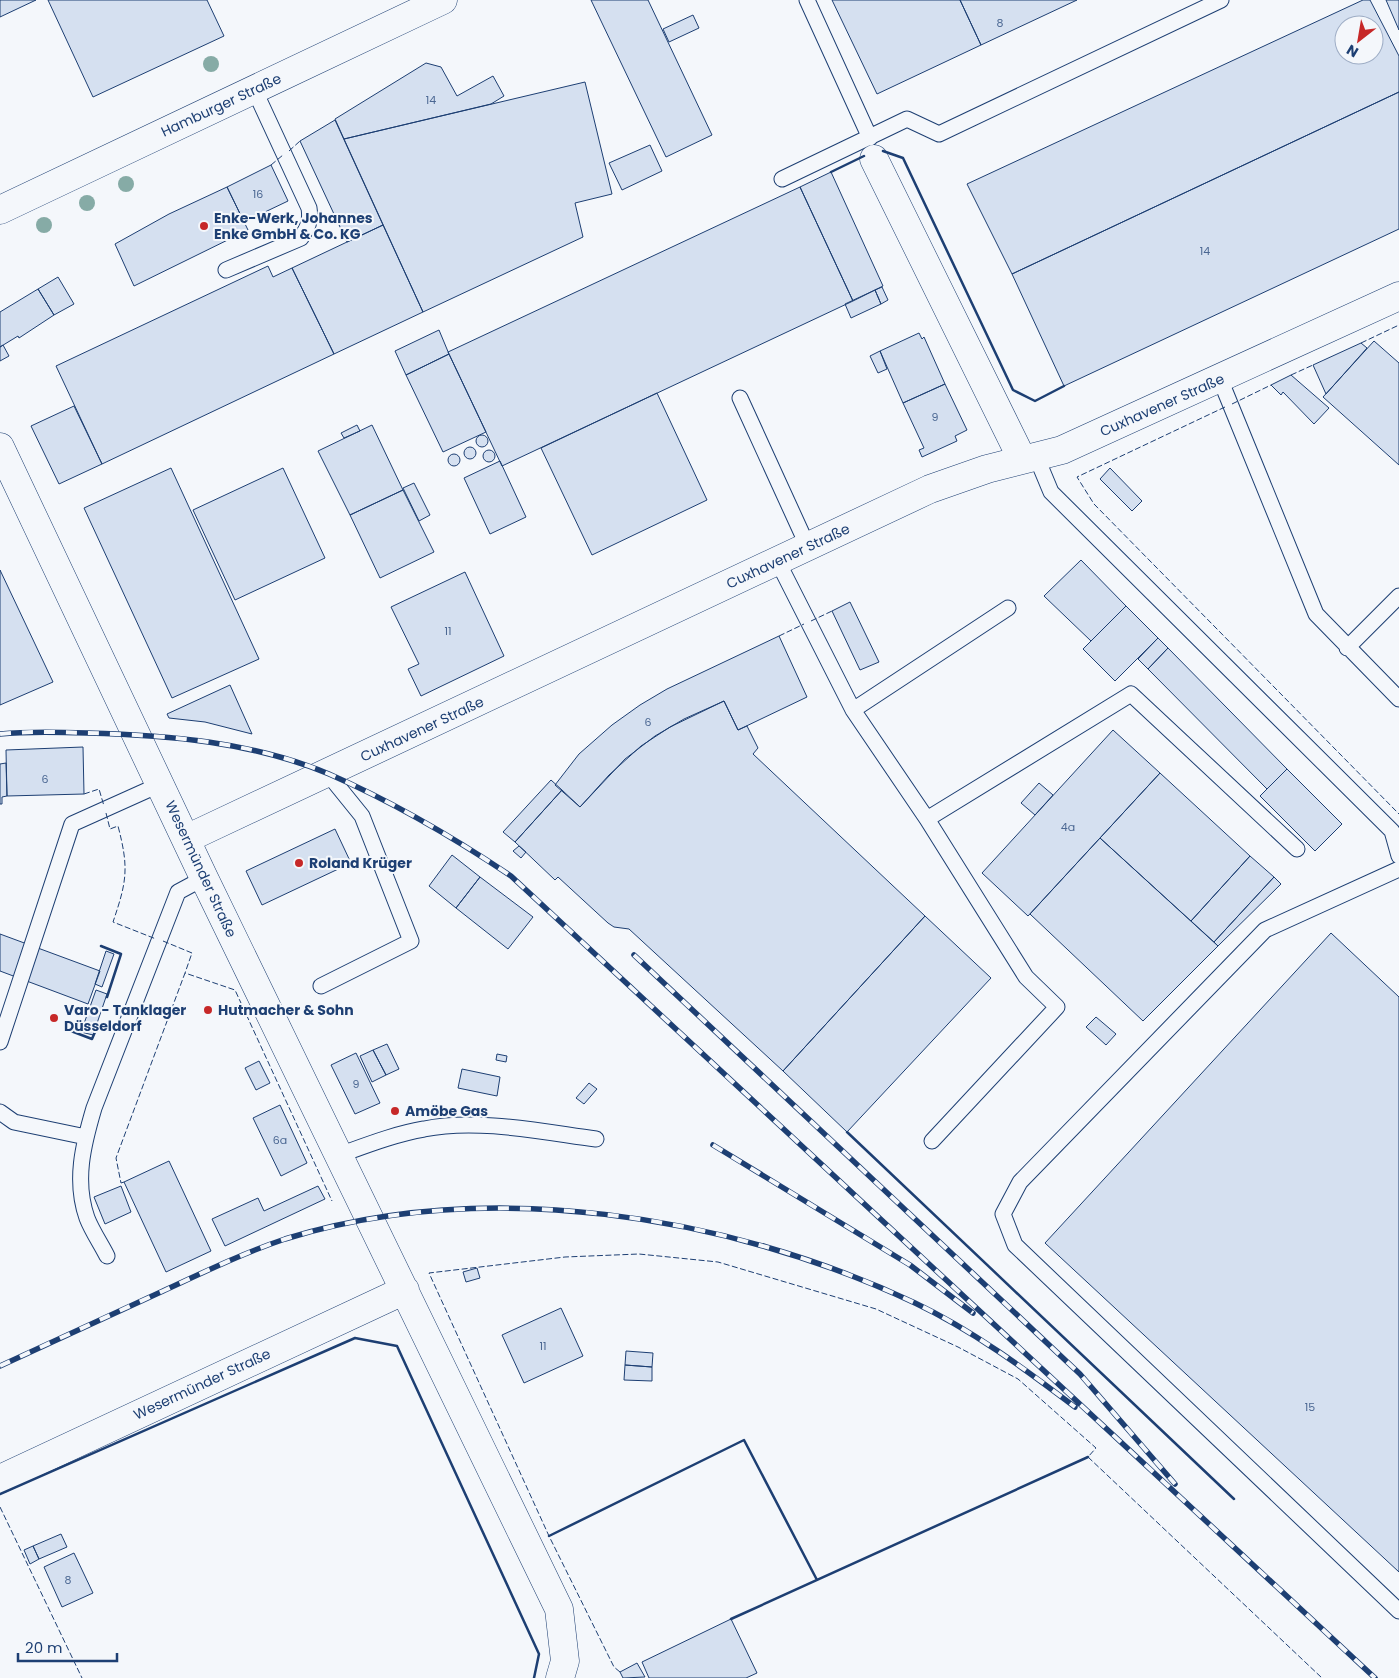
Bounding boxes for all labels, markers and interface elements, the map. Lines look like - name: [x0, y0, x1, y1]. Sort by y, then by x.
- house number: 8: [997, 15, 1004, 31]
- north arrow: [1334, 15, 1384, 65]
- text: N: [1343, 40, 1362, 62]
- street label: Hamburger Straße: [158, 68, 285, 142]
- house number: 14: [426, 92, 436, 108]
- house number: 16: [253, 186, 263, 202]
- place label: Enke-Werk, Johannes Enke GmbH & Co. KG: [214, 208, 373, 244]
- marker: Enke-Werk, Johannes Enke GmbH & Co. KG: [198, 220, 210, 232]
- house number: 14: [1200, 243, 1210, 259]
- street label: Cuxhavener Straße: [1097, 368, 1228, 441]
- house number: 9: [932, 409, 939, 425]
- street label: Cuxhavener Straße: [723, 518, 853, 593]
- house number: 11: [444, 623, 452, 639]
- street label: Cuxhavener Straße: [357, 691, 487, 766]
- house number: 6: [645, 714, 652, 730]
- house number: 6: [42, 771, 49, 787]
- street label: Wesermünder Straße: [160, 797, 242, 941]
- house number: 4a: [1061, 819, 1075, 835]
- place label: Roland Krüger: [309, 853, 412, 873]
- marker: Roland Krüger: [293, 857, 305, 869]
- place label: Varo - Tanklager Düsseldorf: [64, 1000, 186, 1036]
- place label: Hutmacher & Sohn: [218, 1000, 354, 1020]
- marker: Hutmacher & Sohn: [202, 1004, 214, 1016]
- marker: Varo - Tanklager Düsseldorf: [48, 1012, 60, 1024]
- house number: 9: [353, 1076, 360, 1092]
- place label: Amöbe Gas: [405, 1101, 488, 1121]
- marker: Amöbe Gas: [389, 1105, 401, 1117]
- house number: 6a: [273, 1132, 287, 1148]
- house number: 11: [539, 1338, 547, 1354]
- street label: Wesermünder Straße: [130, 1343, 274, 1425]
- house number: 15: [1305, 1399, 1315, 1415]
- house number: 8: [65, 1572, 72, 1588]
- scale bar: [18, 1630, 116, 1662]
- text: 20 m: [25, 1637, 63, 1658]

